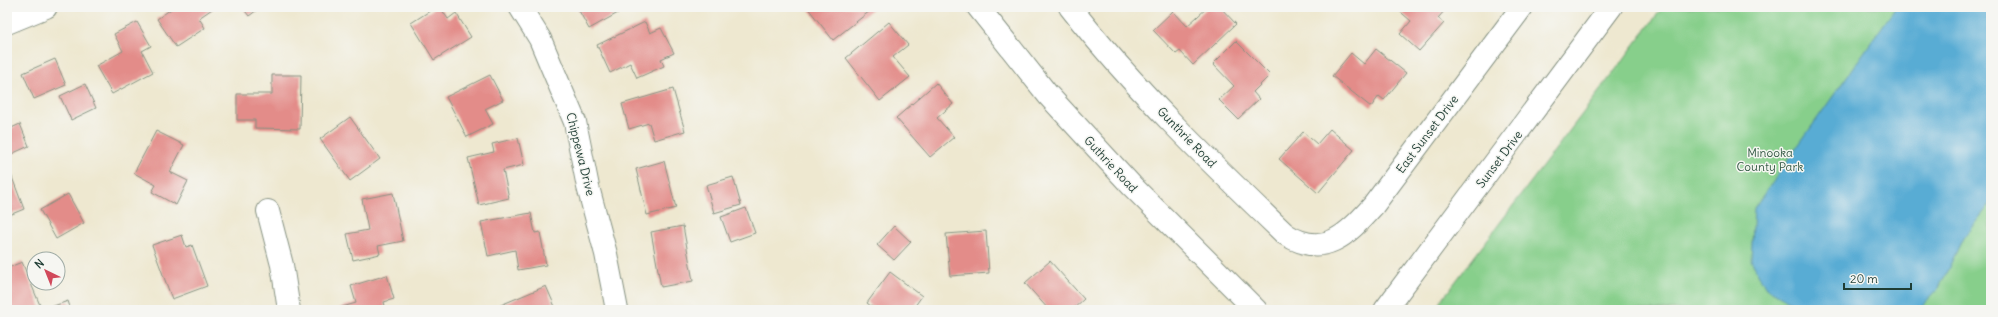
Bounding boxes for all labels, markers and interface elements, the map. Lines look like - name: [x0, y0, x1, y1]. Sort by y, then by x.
- street label: East Sunset Drive: [1393, 92, 1461, 176]
- street label: Gunthrie Road: [1154, 104, 1220, 170]
- street label: Chippewa Drive: [563, 111, 599, 197]
- street label: Sunset Drive: [1473, 127, 1525, 191]
- street label: Guthrie Road: [1081, 133, 1141, 195]
- park label: Minooka County Park: [1737, 145, 1803, 174]
- north arrow: [26, 251, 66, 291]
- text: N: [32, 256, 47, 271]
- scale bar: [1844, 265, 1911, 291]
- text: 20 m: [1850, 271, 1878, 286]

